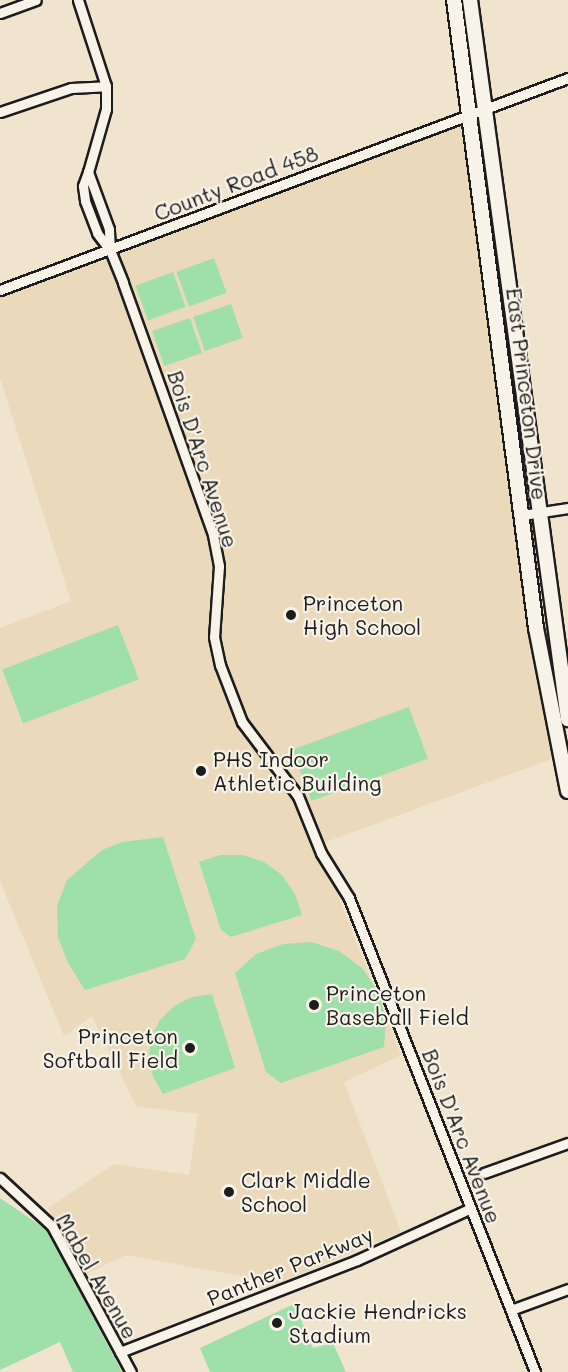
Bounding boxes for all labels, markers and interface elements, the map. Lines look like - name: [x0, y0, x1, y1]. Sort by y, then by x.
- street label: County Road 458: [150, 140, 322, 226]
- street label: East Princeton Drive: [501, 286, 553, 502]
- street label: Bois D'Arc Avenue: [162, 367, 244, 551]
- place label: Princeton High School: [303, 590, 421, 640]
- marker: Princeton High School: [284, 608, 298, 622]
- place label: PHS Indoor Athletic Building: [213, 746, 381, 796]
- marker: PHS Indoor Athletic Building: [194, 764, 208, 778]
- place label: Princeton Baseball Field: [326, 980, 469, 1030]
- marker: Princeton Baseball Field: [307, 998, 321, 1012]
- place label: Princeton Softball Field: [43, 1023, 178, 1073]
- marker: Princeton Softball Field: [183, 1041, 197, 1055]
- street label: Bois D'Arc Avenue: [417, 1045, 507, 1227]
- place label: Clark Middle School: [241, 1167, 371, 1217]
- marker: Clark Middle School: [222, 1185, 236, 1199]
- street label: Mabel Avenue: [51, 1209, 143, 1343]
- street label: Panther Parkway: [203, 1221, 377, 1311]
- place label: Jackie Hendricks Stadium: [289, 1298, 467, 1348]
- marker: Jackie Hendricks Stadium: [270, 1316, 284, 1330]

